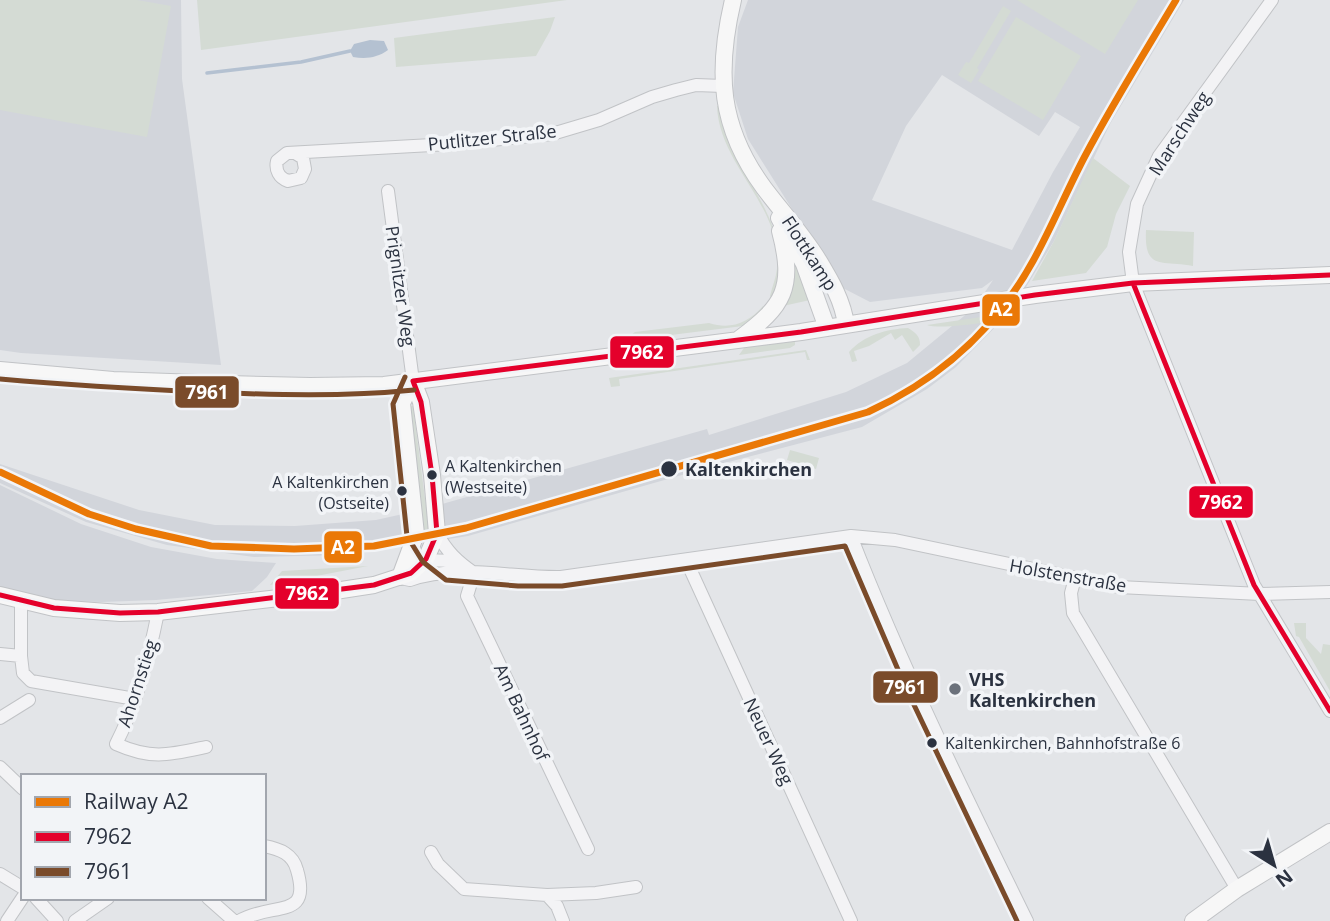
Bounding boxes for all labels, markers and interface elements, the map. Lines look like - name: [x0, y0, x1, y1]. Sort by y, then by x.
- street label: Marschweg: [1143, 86, 1215, 180]
- street label: Putlitzer Straße: [426, 118, 558, 156]
- street label: Flottkamp: [777, 211, 843, 295]
- street label: Prignitzer Weg: [381, 224, 421, 348]
- line badge: A2: [981, 293, 1021, 327]
- text: A2: [989, 296, 1013, 322]
- line badge: 7962: [609, 335, 675, 369]
- text: 7962: [620, 339, 664, 365]
- line badge: 7961: [174, 375, 240, 409]
- text: 7961: [185, 379, 229, 405]
- place label: A Kaltenkirchen (Westseite): [445, 455, 562, 498]
- place label: Kaltenkirchen: [685, 457, 812, 481]
- marker: Kaltenkirchen: [659, 459, 679, 479]
- marker: A Kaltenkirchen (Westseite): [425, 468, 439, 482]
- place label: A Kaltenkirchen (Ostseite): [272, 471, 389, 514]
- marker: A Kaltenkirchen (Ostseite): [395, 484, 409, 498]
- line badge: 7962: [1188, 485, 1254, 519]
- text: 7962: [1199, 489, 1243, 515]
- line badge: A2: [323, 530, 363, 564]
- text: A2: [331, 534, 355, 560]
- street label: Holstenstraße: [1008, 553, 1128, 597]
- line badge: 7962: [274, 577, 340, 610]
- text: 7962: [285, 580, 329, 606]
- street label: Ahornstieg: [112, 636, 163, 730]
- street label: Am Bahnhof: [489, 660, 555, 765]
- place label: VHS Kaltenkirchen: [969, 667, 1096, 712]
- line badge: 7961: [872, 670, 939, 704]
- text: 7961: [883, 674, 927, 700]
- marker: VHS Kaltenkirchen: [947, 681, 963, 697]
- street label: Neuer Weg: [738, 694, 800, 789]
- place label: Kaltenkirchen, Bahnhofstraße 6: [945, 732, 1180, 754]
- marker: Kaltenkirchen, Bahnhofstraße 6: [925, 736, 939, 750]
- legend: [21, 774, 266, 900]
- text: Railway A2: [84, 787, 188, 815]
- text: 7962: [84, 822, 132, 850]
- north arrow: [1239, 830, 1309, 900]
- text: 7961: [84, 857, 132, 885]
- text: N: [1270, 864, 1298, 894]

